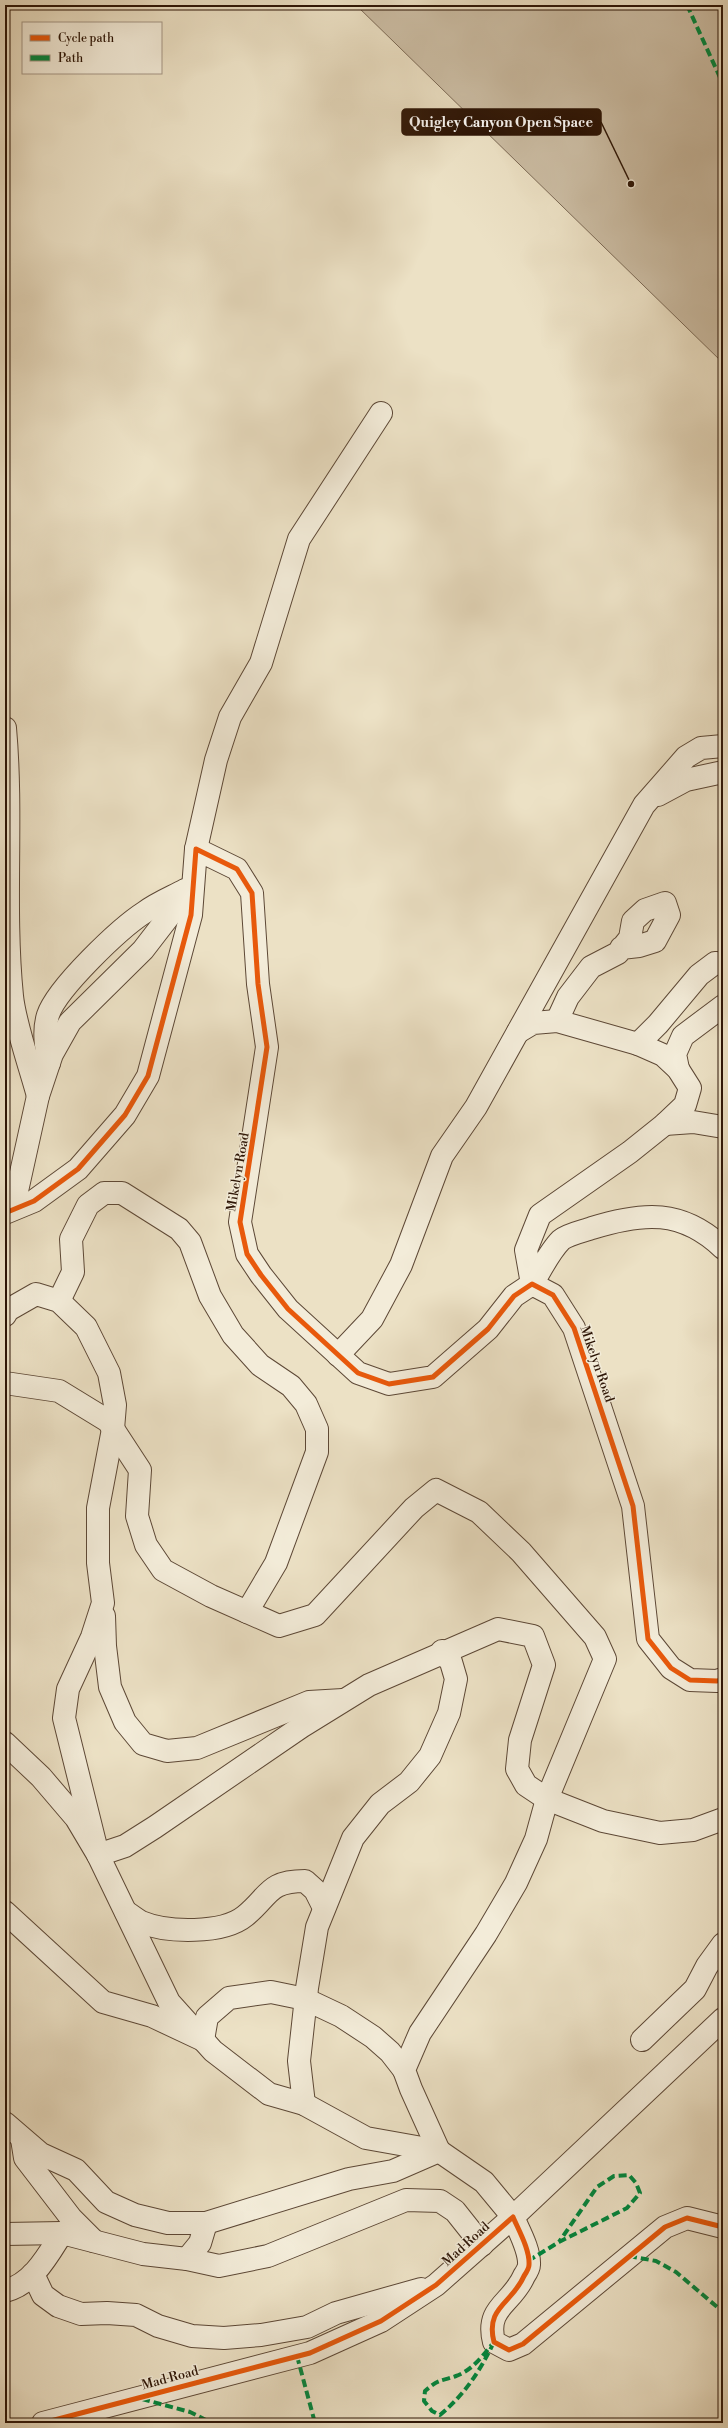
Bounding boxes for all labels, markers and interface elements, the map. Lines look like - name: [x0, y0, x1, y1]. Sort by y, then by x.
- legend: [22, 22, 162, 74]
- text: Cycle path: [58, 31, 114, 46]
- text: Path: [58, 51, 83, 66]
- callout: Quigley Canyon Open Space: [402, 109, 601, 135]
- text: Quigley Canyon Open Space: [409, 114, 593, 132]
- street label: Mikelyn Road: [223, 1131, 253, 1213]
- street label: Mikelyn Road: [576, 1324, 618, 1405]
- street label: Mad Road: [439, 2218, 493, 2269]
- street label: Mad Road: [140, 2363, 201, 2393]

